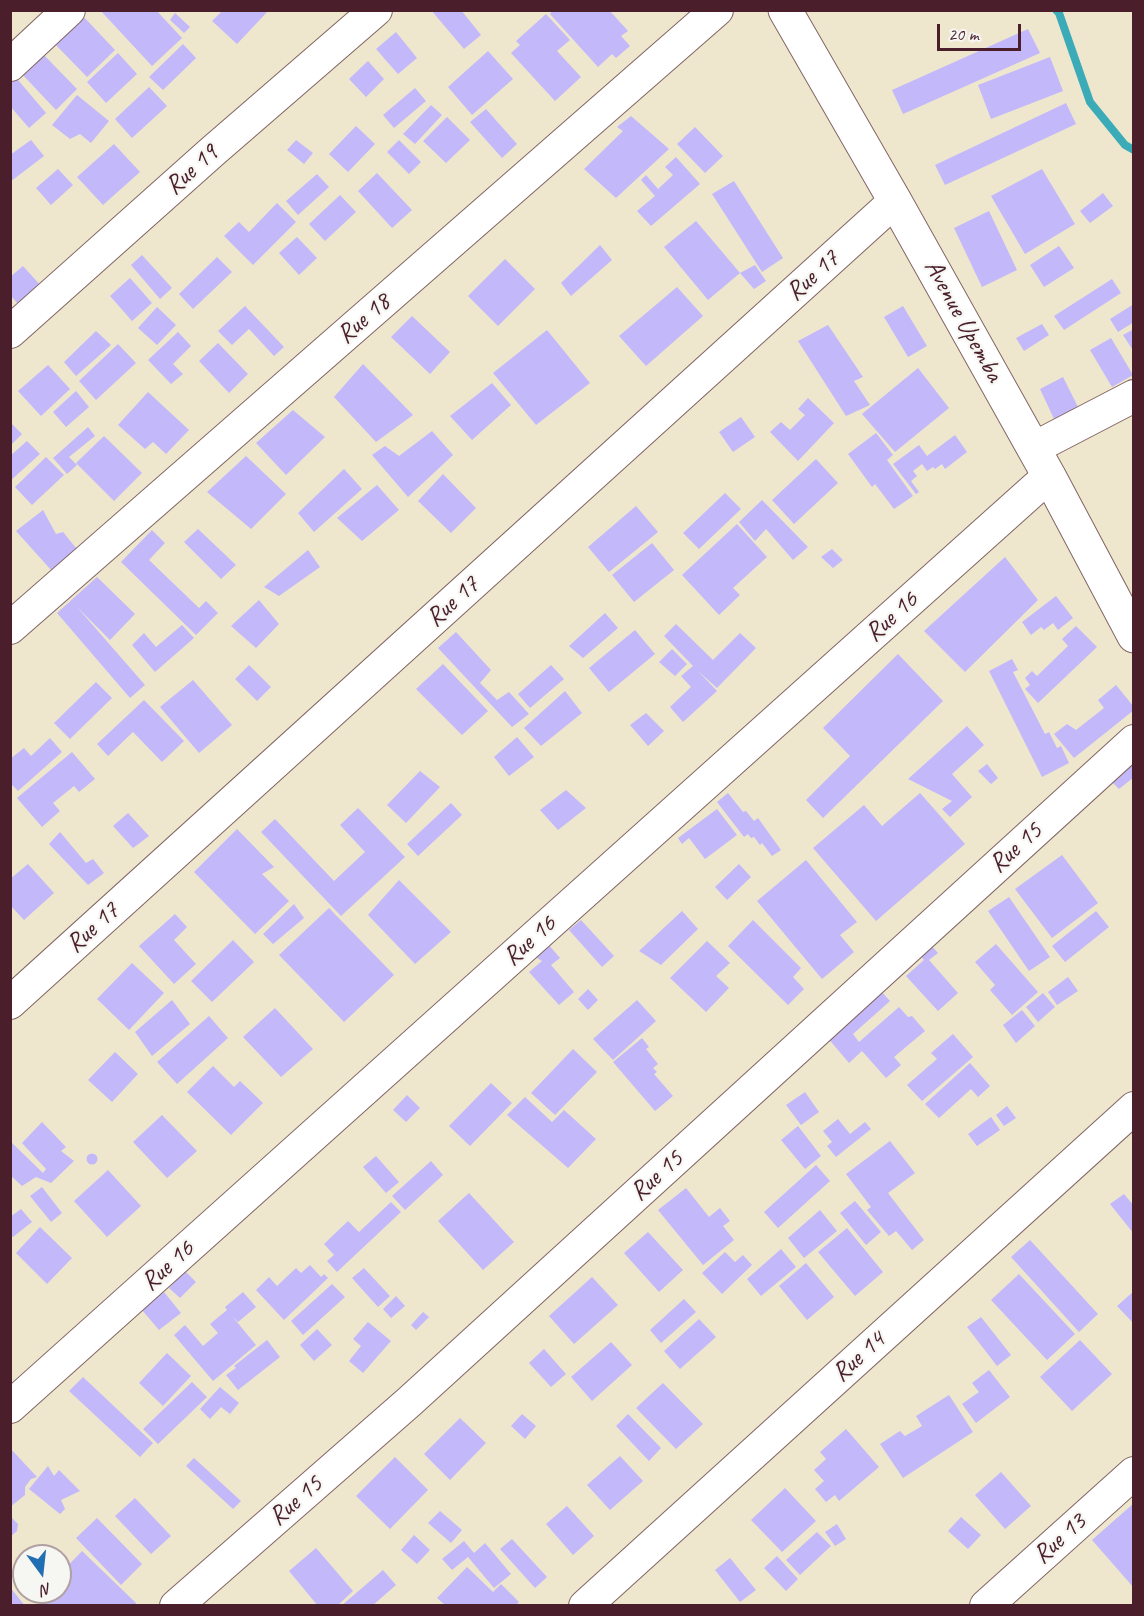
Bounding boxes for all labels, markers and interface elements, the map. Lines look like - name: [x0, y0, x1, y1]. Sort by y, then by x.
- scale bar: [940, 12, 1024, 50]
- text: 20 m: [948, 23, 979, 45]
- street label: Rue 19: [159, 138, 225, 202]
- street label: Rue 17: [780, 244, 846, 308]
- street label: Avenue Upemba: [917, 255, 1009, 387]
- street label: Rue 18: [331, 287, 397, 351]
- street label: Rue 17: [420, 570, 486, 634]
- street label: Rue 16: [859, 585, 925, 649]
- street label: Rue 15: [983, 816, 1049, 880]
- street label: Rue 17: [60, 896, 126, 960]
- street label: Rue 16: [497, 909, 563, 973]
- street label: Rue 15: [624, 1144, 690, 1208]
- street label: Rue 16: [135, 1234, 201, 1298]
- street label: Rue 14: [826, 1325, 892, 1389]
- street label: Rue 15: [263, 1469, 329, 1533]
- street label: Rue 13: [1027, 1507, 1093, 1571]
- north arrow: [12, 1544, 72, 1604]
- text: N: [39, 1579, 54, 1600]

